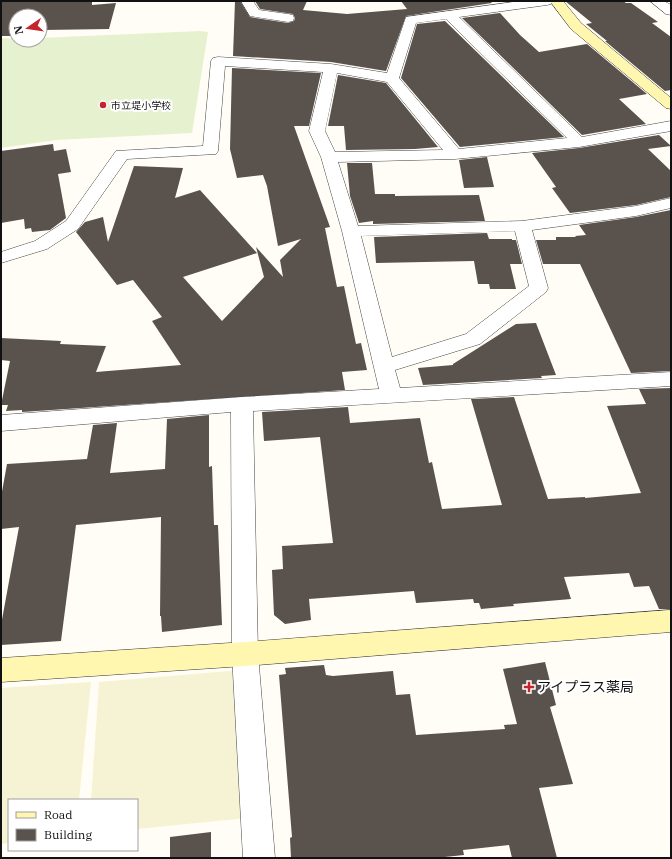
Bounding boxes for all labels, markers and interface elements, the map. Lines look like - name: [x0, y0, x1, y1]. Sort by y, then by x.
- north arrow: [8, 8, 48, 48]
- text: N: [10, 24, 26, 36]
- place label: 市立堤小学校: [111, 99, 171, 112]
- marker: 市立堤小学校: [98, 100, 108, 110]
- place label: アイプラス薬局: [537, 678, 634, 696]
- marker: アイプラス薬局: [524, 682, 534, 692]
- legend: [8, 799, 138, 851]
- text: Road: [44, 807, 73, 822]
- text: Building: [44, 827, 92, 842]

